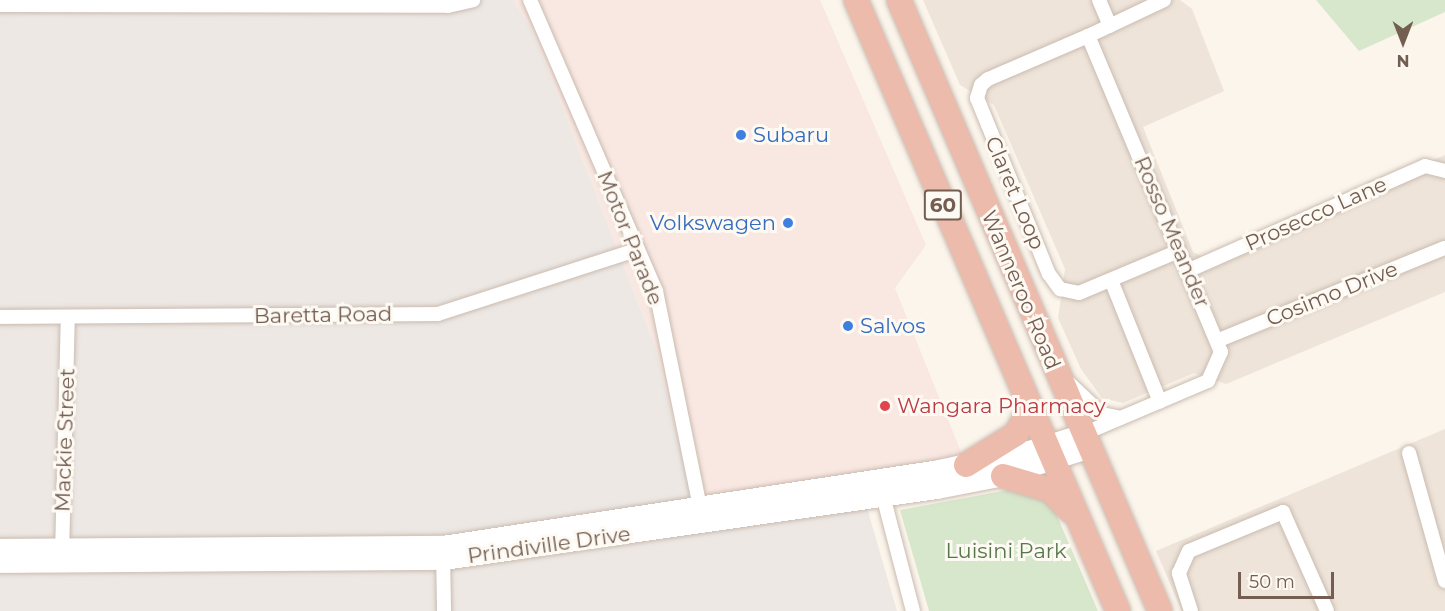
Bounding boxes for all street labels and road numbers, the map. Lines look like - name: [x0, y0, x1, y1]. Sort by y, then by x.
- street label: Claret Loop: [980, 133, 1050, 253]
- street label: Rosso Meander: [1129, 153, 1215, 311]
- street label: Motor Parade: [592, 167, 668, 309]
- street label: Prosecco Lane: [1241, 171, 1391, 257]
- road number: 60: [924, 188, 962, 222]
- street label: Wanneroo Road: [976, 207, 1066, 373]
- street label: Cosimo Drive: [1263, 256, 1401, 332]
- street label: Baretta Road: [254, 301, 392, 329]
- street label: Mackie Street: [50, 368, 80, 512]
- street label: Prindiville Drive: [466, 521, 632, 569]

